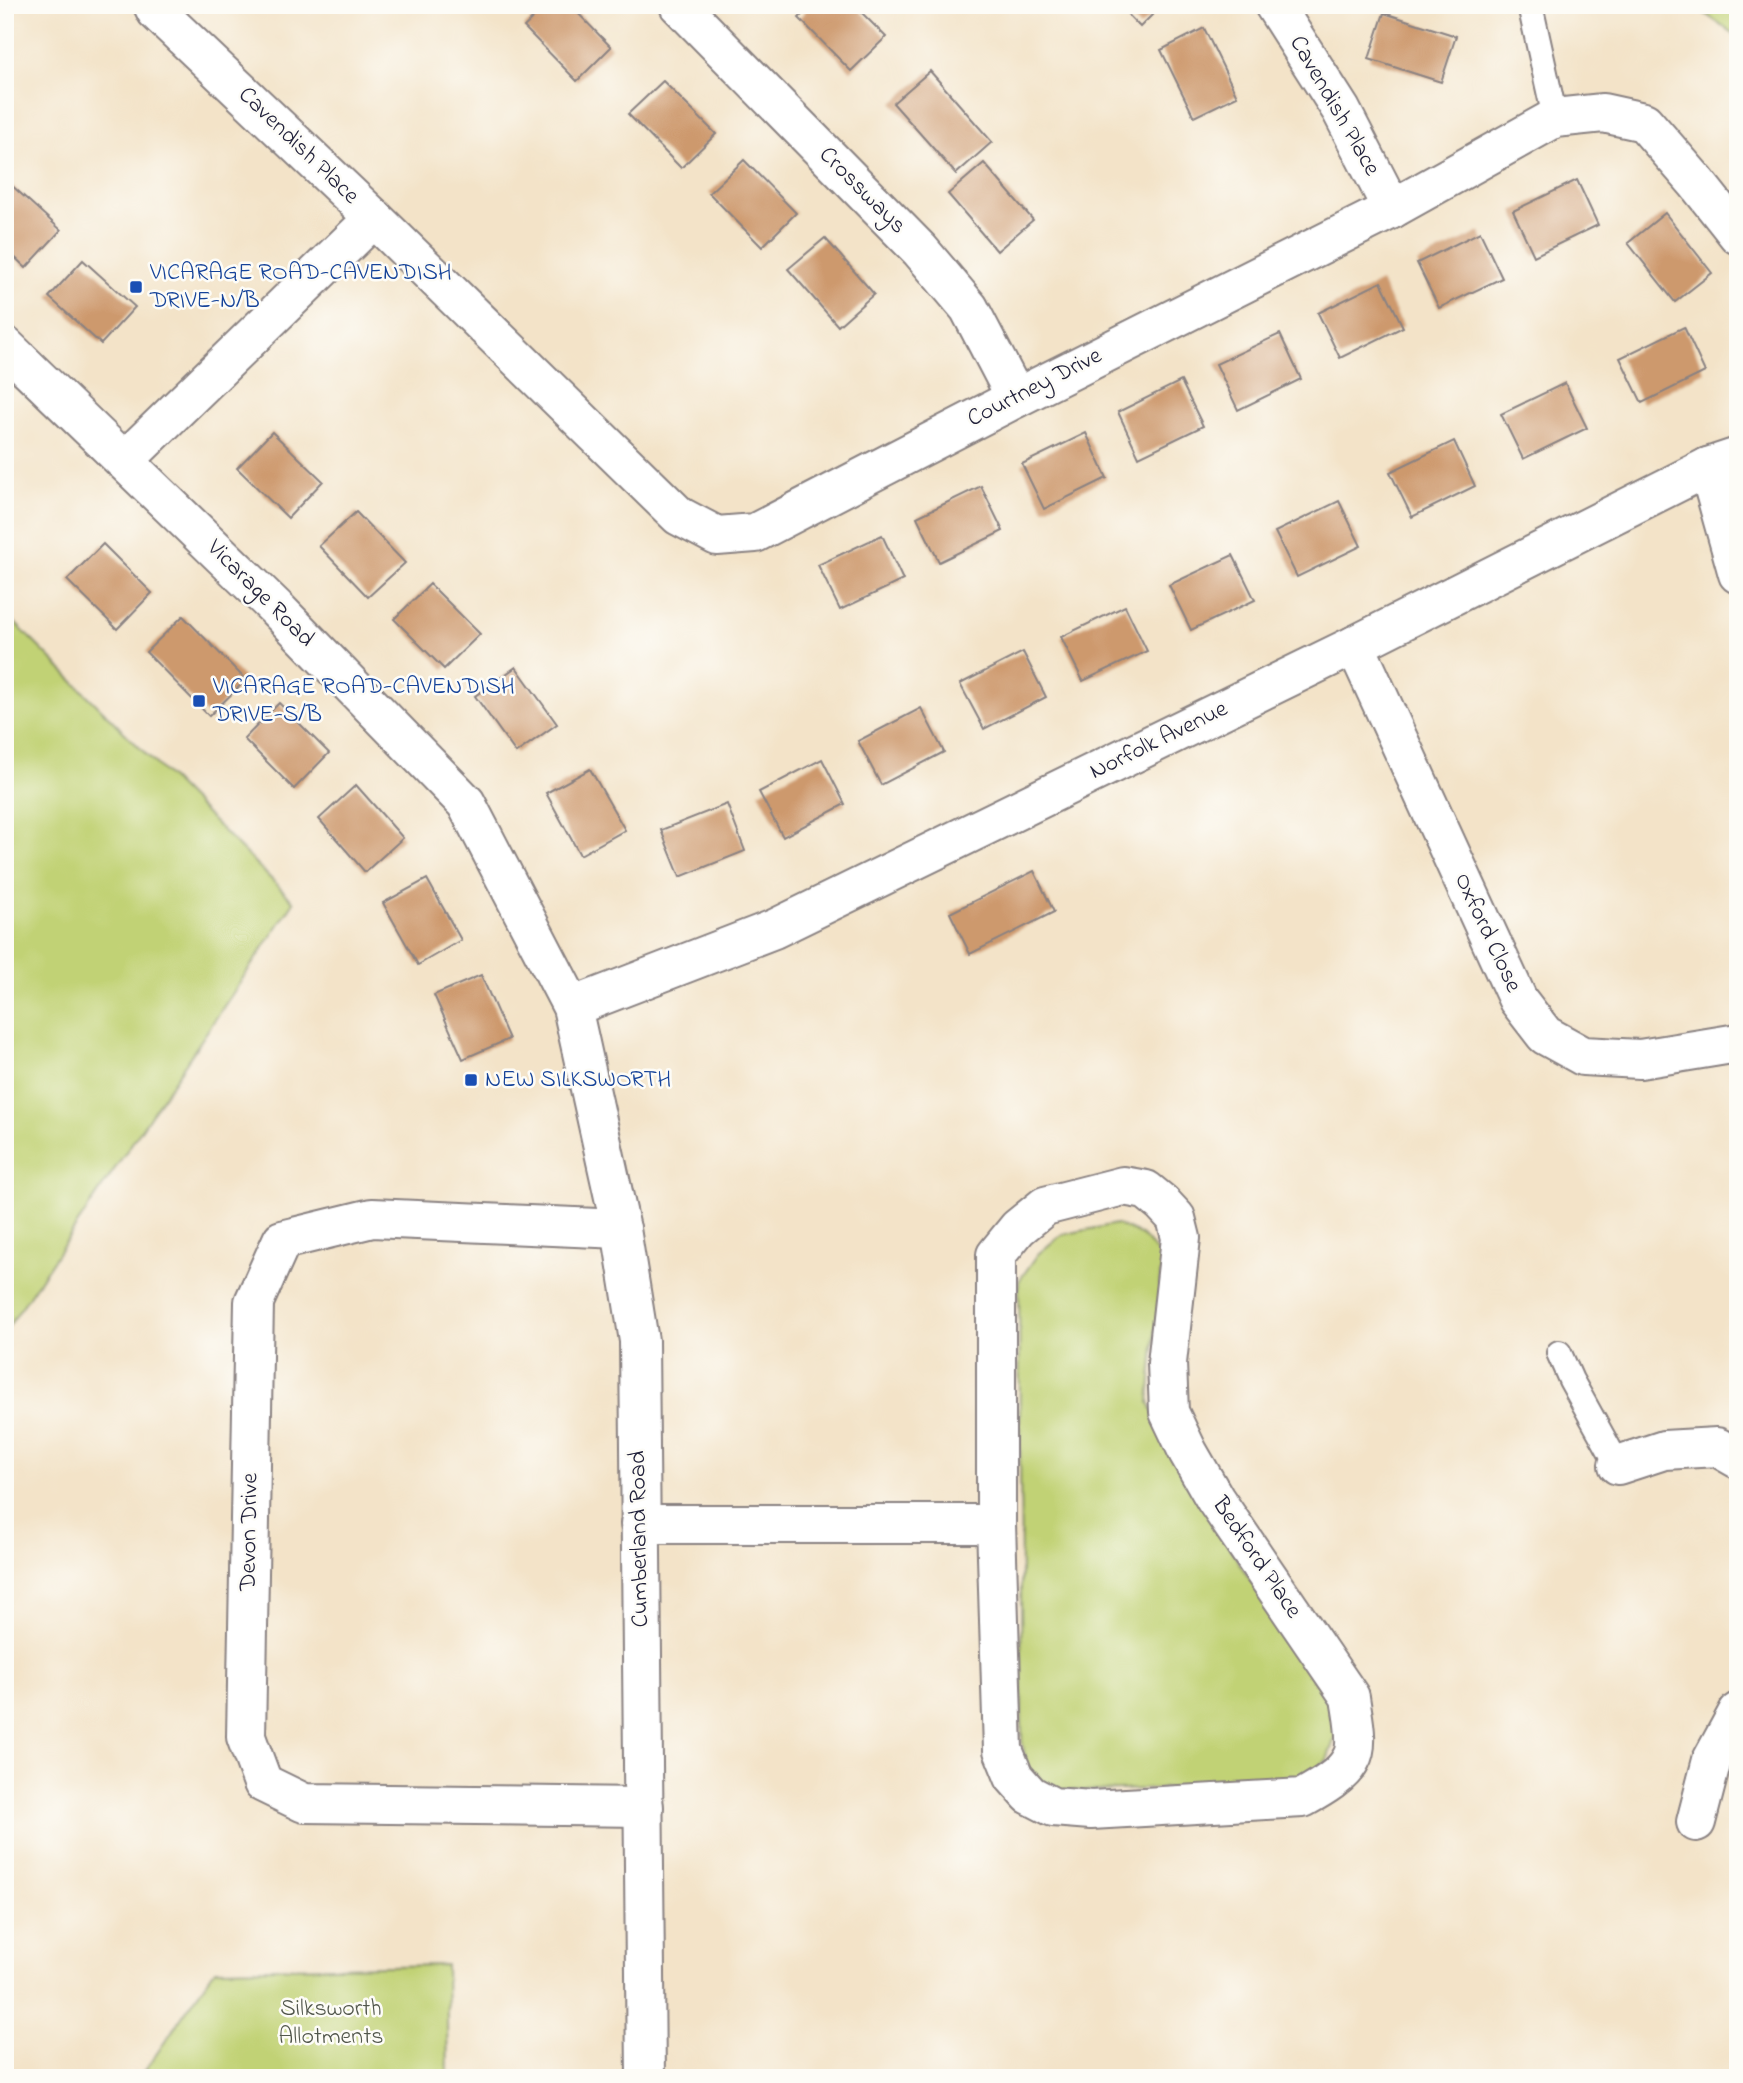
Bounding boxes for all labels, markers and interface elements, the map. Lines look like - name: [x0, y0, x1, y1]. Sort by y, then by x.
- street label: Cavendish Place: [1280, 29, 1389, 183]
- street label: Cavendish Place: [229, 79, 367, 213]
- street label: Crossways: [809, 139, 914, 244]
- place label: VICARAGE ROAD-CAVENDISH DRIVE-N/B: [149, 256, 452, 319]
- marker: VICARAGE ROAD-CAVENDISH DRIVE-N/B: [128, 279, 144, 295]
- street label: Courtney Drive: [962, 339, 1109, 438]
- street label: Vicarage Road: [197, 531, 322, 656]
- place label: VICARAGE ROAD-CAVENDISH DRIVE-S/B: [212, 670, 515, 733]
- street label: Norfolk Avenue: [1084, 692, 1234, 790]
- marker: VICARAGE ROAD-CAVENDISH DRIVE-S/B: [191, 693, 207, 709]
- street label: Oxford Close: [1444, 867, 1530, 999]
- place label: NEW SILKSWORTH: [485, 1063, 671, 1098]
- marker: NEW SILKSWORTH: [463, 1072, 479, 1088]
- street label: Cumberland Road: [621, 1450, 659, 1628]
- street label: Devon Drive: [231, 1472, 269, 1592]
- street label: Bedford Place: [1202, 1489, 1310, 1626]
- park label: Silksworth Allotments: [279, 1992, 383, 2055]

